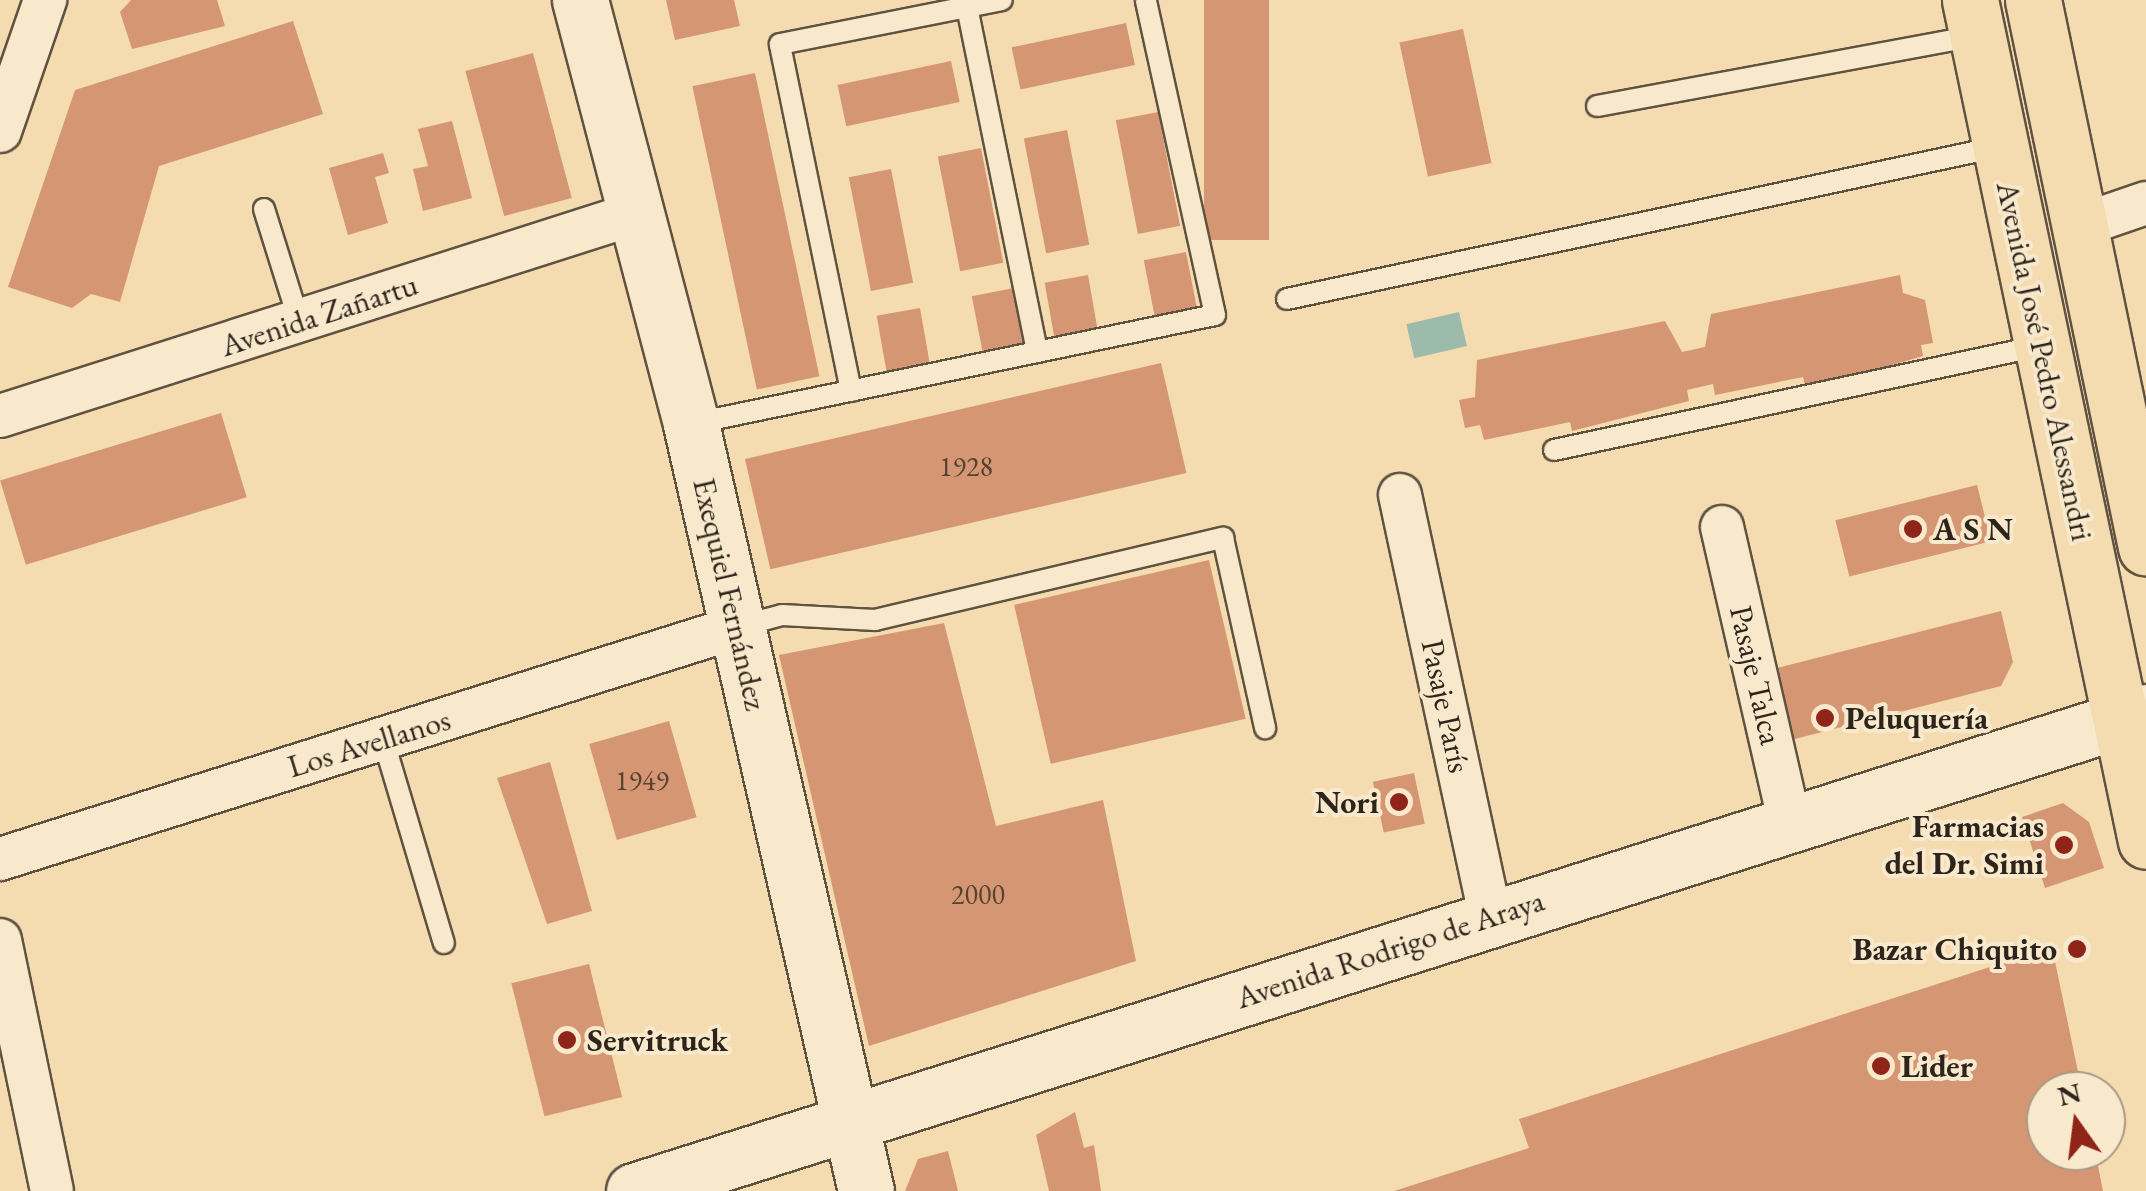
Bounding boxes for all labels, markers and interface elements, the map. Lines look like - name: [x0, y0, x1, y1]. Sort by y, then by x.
- street label: Avenida José Pedro Alessandri: [1988, 178, 2102, 544]
- street label: Avenida Zañartu: [216, 265, 422, 365]
- house number: 1928: [939, 449, 993, 483]
- street label: Exequiel Fernández: [685, 474, 775, 714]
- place label: A S N: [1933, 510, 2013, 548]
- marker: A S N: [1902, 518, 1924, 540]
- street label: Pasaje Talca: [1721, 602, 1791, 748]
- street label: Pasaje París: [1413, 636, 1479, 776]
- place label: Peluquería: [1845, 699, 1988, 737]
- street label: Los Avellanos: [283, 700, 455, 786]
- marker: Peluquería: [1814, 707, 1836, 729]
- house number: 1949: [615, 763, 669, 797]
- place label: Nori: [1315, 783, 1379, 821]
- marker: Nori: [1388, 791, 1410, 813]
- place label: Farmacias del Dr. Simi: [1885, 808, 2044, 883]
- marker: Farmacias del Dr. Simi: [2053, 834, 2075, 856]
- house number: 2000: [951, 877, 1005, 911]
- street label: Avenida Rodrigo de Araya: [1231, 881, 1549, 1017]
- place label: Bazar Chiquito: [1852, 930, 2057, 968]
- marker: Bazar Chiquito: [2066, 938, 2088, 960]
- place label: Servitruck: [587, 1021, 728, 1059]
- marker: Servitruck: [556, 1029, 578, 1051]
- place label: Lider: [1901, 1047, 1973, 1085]
- marker: Lider: [1870, 1055, 1892, 1077]
- north arrow: [2026, 1071, 2126, 1171]
- text: N: [2054, 1074, 2085, 1114]

